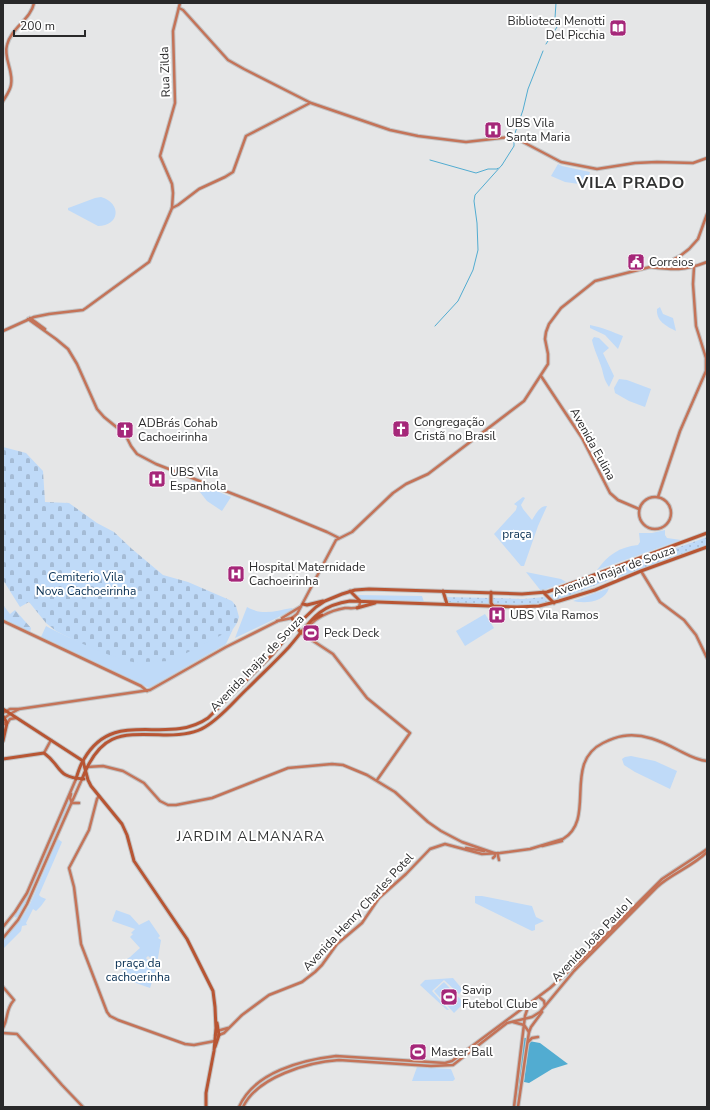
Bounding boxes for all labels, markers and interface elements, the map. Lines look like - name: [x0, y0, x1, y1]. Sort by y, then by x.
- scale bar: [14, 12, 85, 38]
- place label: Biblioteca Menotti Del Picchia: [508, 13, 605, 43]
- text: 200 m: [20, 18, 55, 34]
- library icon: Biblioteca Menotti Del Picchia: [608, 18, 628, 38]
- street label: Rua Zilda: [156, 46, 174, 98]
- place label: UBS Vila Santa Maria: [506, 115, 570, 145]
- hospital icon: UBS Vila Santa Maria: [483, 120, 503, 140]
- district label: VILA PRADO: [576, 172, 685, 194]
- public building icon: Correios: [626, 252, 646, 272]
- place label: Correios: [649, 254, 694, 270]
- street label: Avenida Eulina: [567, 405, 619, 483]
- place label: Congregação Cristã no Brasil: [414, 414, 496, 444]
- place label: ADBrás Cohab Cachoeirinha: [138, 415, 218, 445]
- church icon: Congregação Cristã no Brasil: [391, 419, 411, 439]
- church icon: ADBrás Cohab Cachoeirinha: [115, 420, 135, 440]
- place label: UBS Vila Espanhola: [170, 464, 226, 494]
- hospital icon: UBS Vila Espanhola: [147, 469, 167, 489]
- park label: praça: [502, 526, 532, 542]
- street label: Avenida Inajar de Souza: [551, 541, 677, 601]
- place label: Hospital Maternidade Cachoeirinha: [249, 559, 365, 589]
- hospital icon: Hospital Maternidade Cachoeirinha: [226, 564, 246, 584]
- park label: Cemiterio Vila Nova Cachoeirinha: [36, 569, 136, 599]
- hospital icon: UBS Vila Ramos: [487, 605, 507, 625]
- place label: UBS Vila Ramos: [510, 607, 599, 623]
- street label: Avenida Inajar de Souza: [206, 611, 308, 715]
- sports icon: Peck Deck: [301, 623, 321, 643]
- place label: Peck Deck: [324, 625, 380, 641]
- district label: JARDIM ALMANARA: [176, 827, 325, 846]
- street label: Avenida Henry Charles Potel: [299, 849, 417, 974]
- street label: Avenida João Paulo I: [548, 895, 636, 985]
- park label: praça da cachoerinha: [106, 955, 170, 985]
- place label: Savip Futebol Clube: [462, 982, 538, 1012]
- sports icon: Savip Futebol Clube: [439, 987, 459, 1007]
- sports icon: Master Ball: [408, 1042, 428, 1062]
- place label: Master Ball: [431, 1044, 493, 1060]

